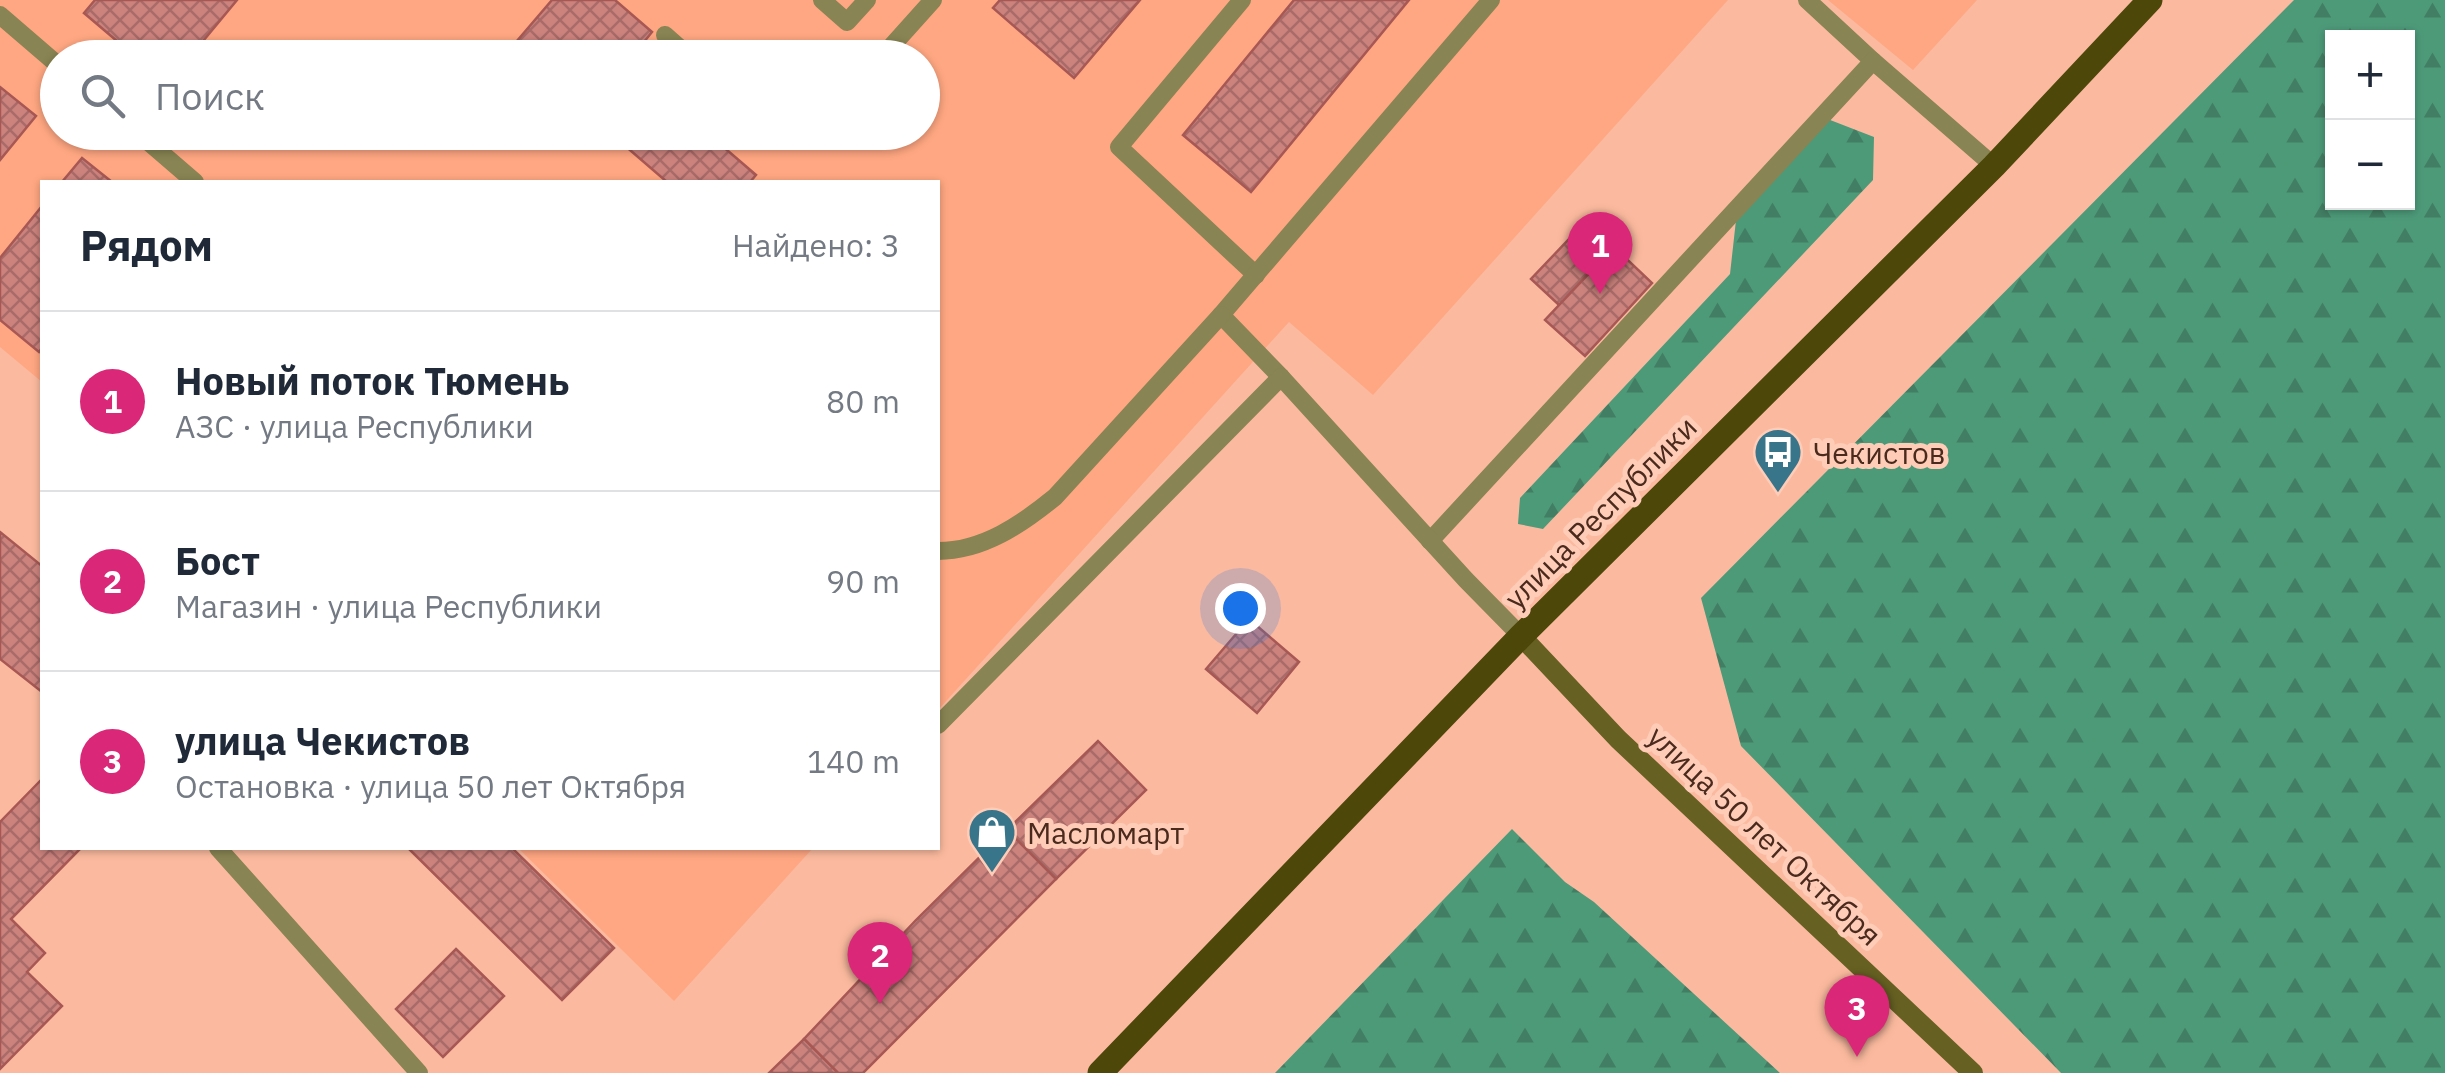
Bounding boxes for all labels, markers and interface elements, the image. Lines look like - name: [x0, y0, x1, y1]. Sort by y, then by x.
- map controls: [2325, 30, 2415, 210]
- button: +: [2325, 30, 2415, 120]
- search box: [40, 40, 940, 150]
- icon: search: [75, 68, 130, 123]
- text: Поиск: [155, 71, 265, 120]
- button: −: [2325, 120, 2415, 210]
- pin: 1: [1568, 212, 1632, 294]
- text: Рядом: [80, 218, 213, 273]
- text: Найдено: 3: [732, 224, 900, 266]
- text: Новый поток Тюмень: [175, 356, 569, 405]
- text: 1: [103, 380, 122, 422]
- text: 80 m: [826, 380, 900, 422]
- text: АЗС · улица Республики: [175, 405, 534, 447]
- street label: улица Республики: [1495, 407, 1705, 617]
- bus stop icon: Чекистов: [1752, 426, 1804, 494]
- place label: Чекистов: [1813, 433, 1945, 472]
- text: Бост: [175, 536, 260, 585]
- text: 2: [103, 560, 122, 602]
- text: 90 m: [826, 560, 900, 602]
- your location: [1215, 583, 1266, 634]
- text: Магазин · улица Республики: [175, 585, 602, 627]
- text: улица Чекистов: [175, 716, 470, 765]
- street label: улица 50 лет Октября: [1640, 717, 1890, 953]
- text: 3: [103, 740, 122, 782]
- text: 140 m: [807, 740, 900, 782]
- text: Остановка · улица 50 лет Октября: [175, 765, 686, 807]
- shop icon: Масломарт: [966, 806, 1018, 874]
- place label: Масломарт: [1027, 813, 1184, 852]
- pin: 2: [848, 922, 912, 1004]
- pin: 3: [1824, 974, 1890, 1057]

